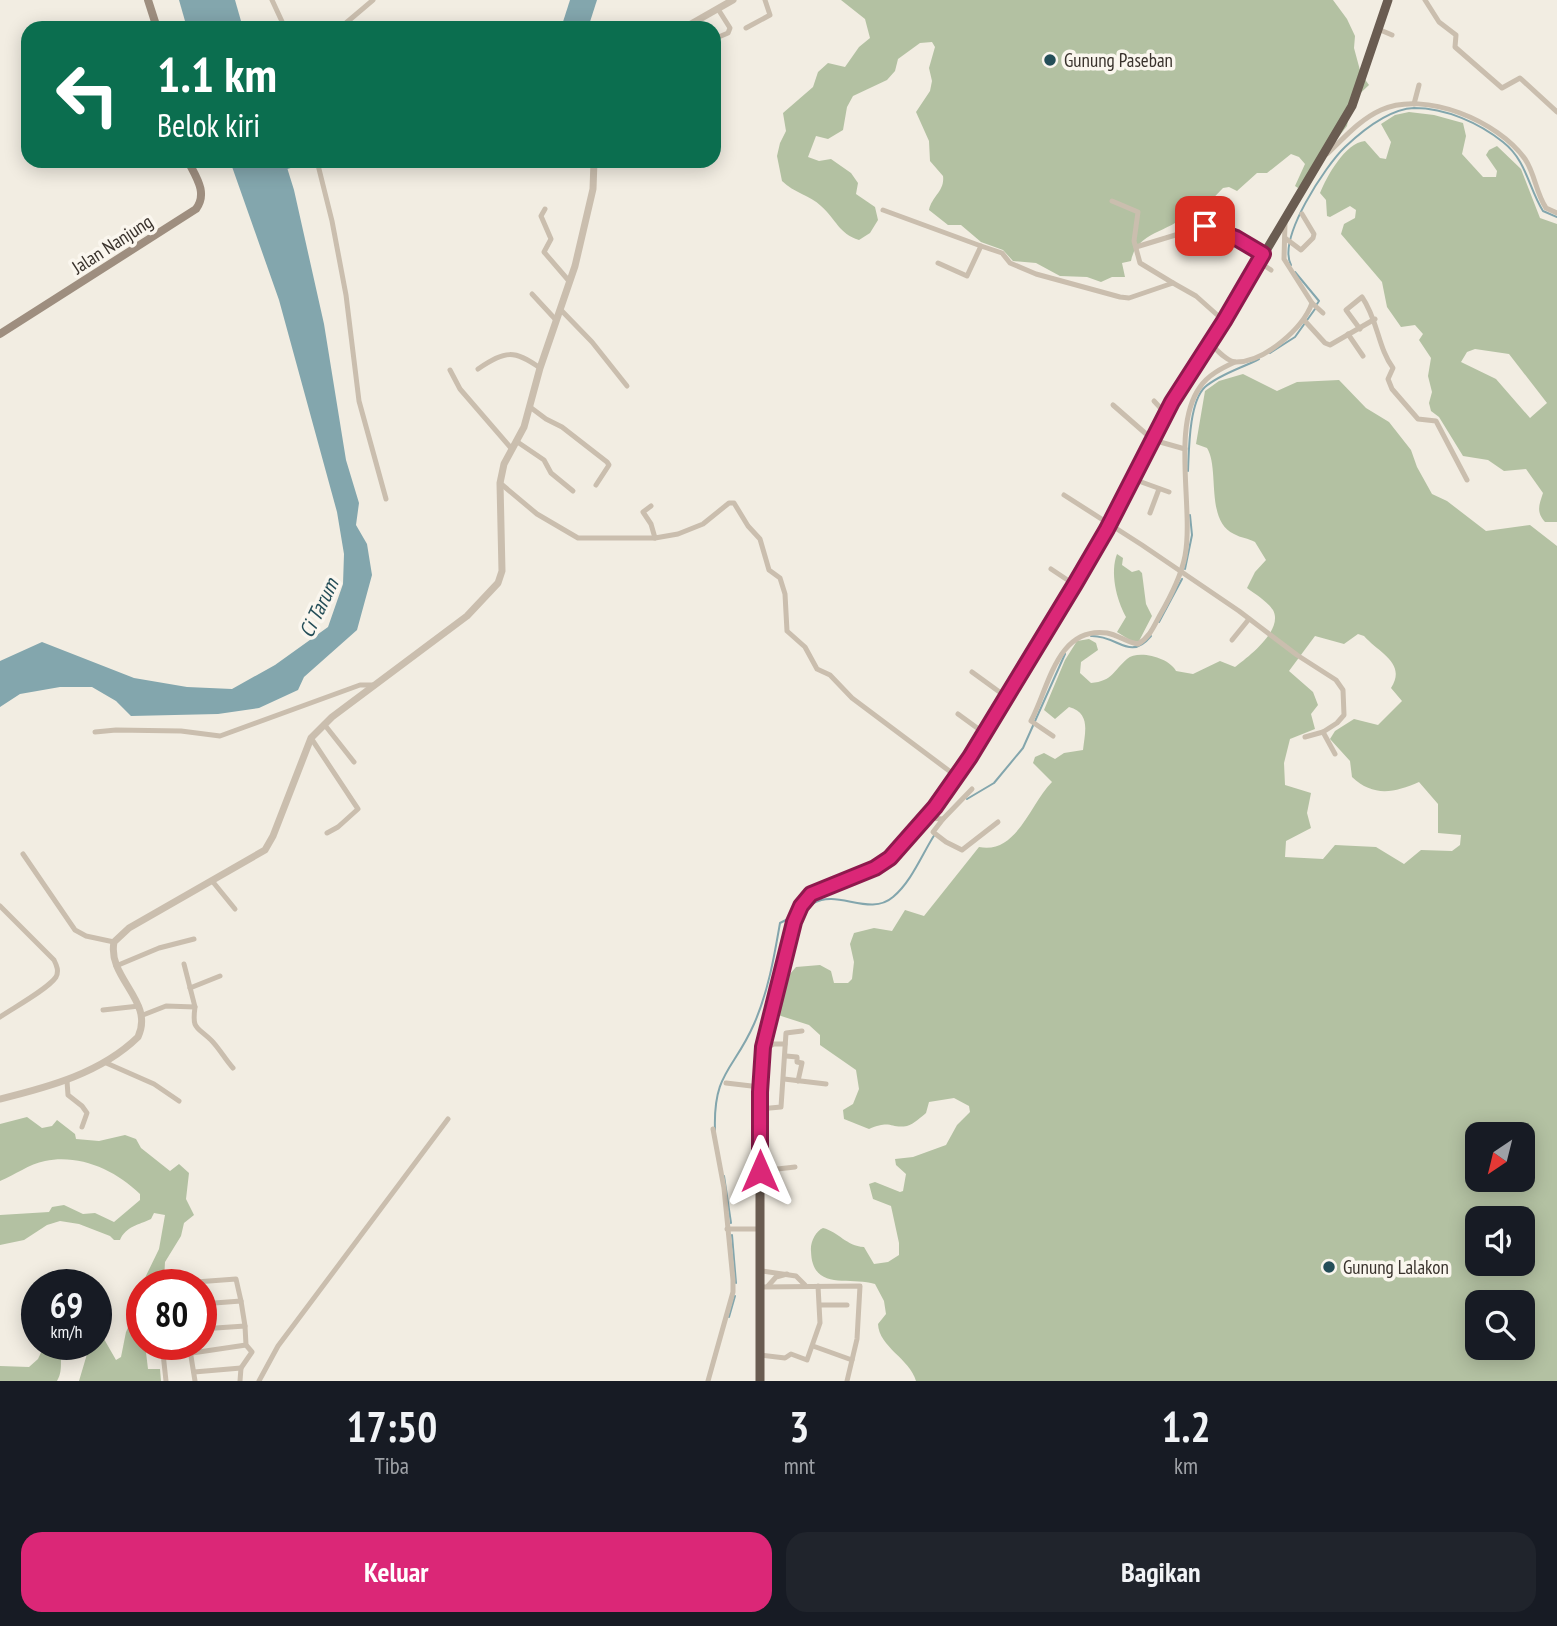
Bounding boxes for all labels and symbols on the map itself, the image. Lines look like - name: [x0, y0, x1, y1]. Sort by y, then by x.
- place label: Gunung Paseban: [1064, 48, 1173, 72]
- marker: Gunung Paseban: [1042, 52, 1058, 68]
- pin: [1175, 196, 1235, 256]
- street label: Jalan Nanjung: [66, 209, 157, 280]
- water label: Ci Tarum: [293, 573, 345, 642]
- north arrow: [1465, 1122, 1535, 1192]
- position arrow: [723, 1134, 797, 1208]
- place label: Gunung Lalakon: [1343, 1255, 1449, 1279]
- marker: Gunung Lalakon: [1321, 1259, 1337, 1275]
- speed limit sign: 80: [126, 1269, 217, 1360]

